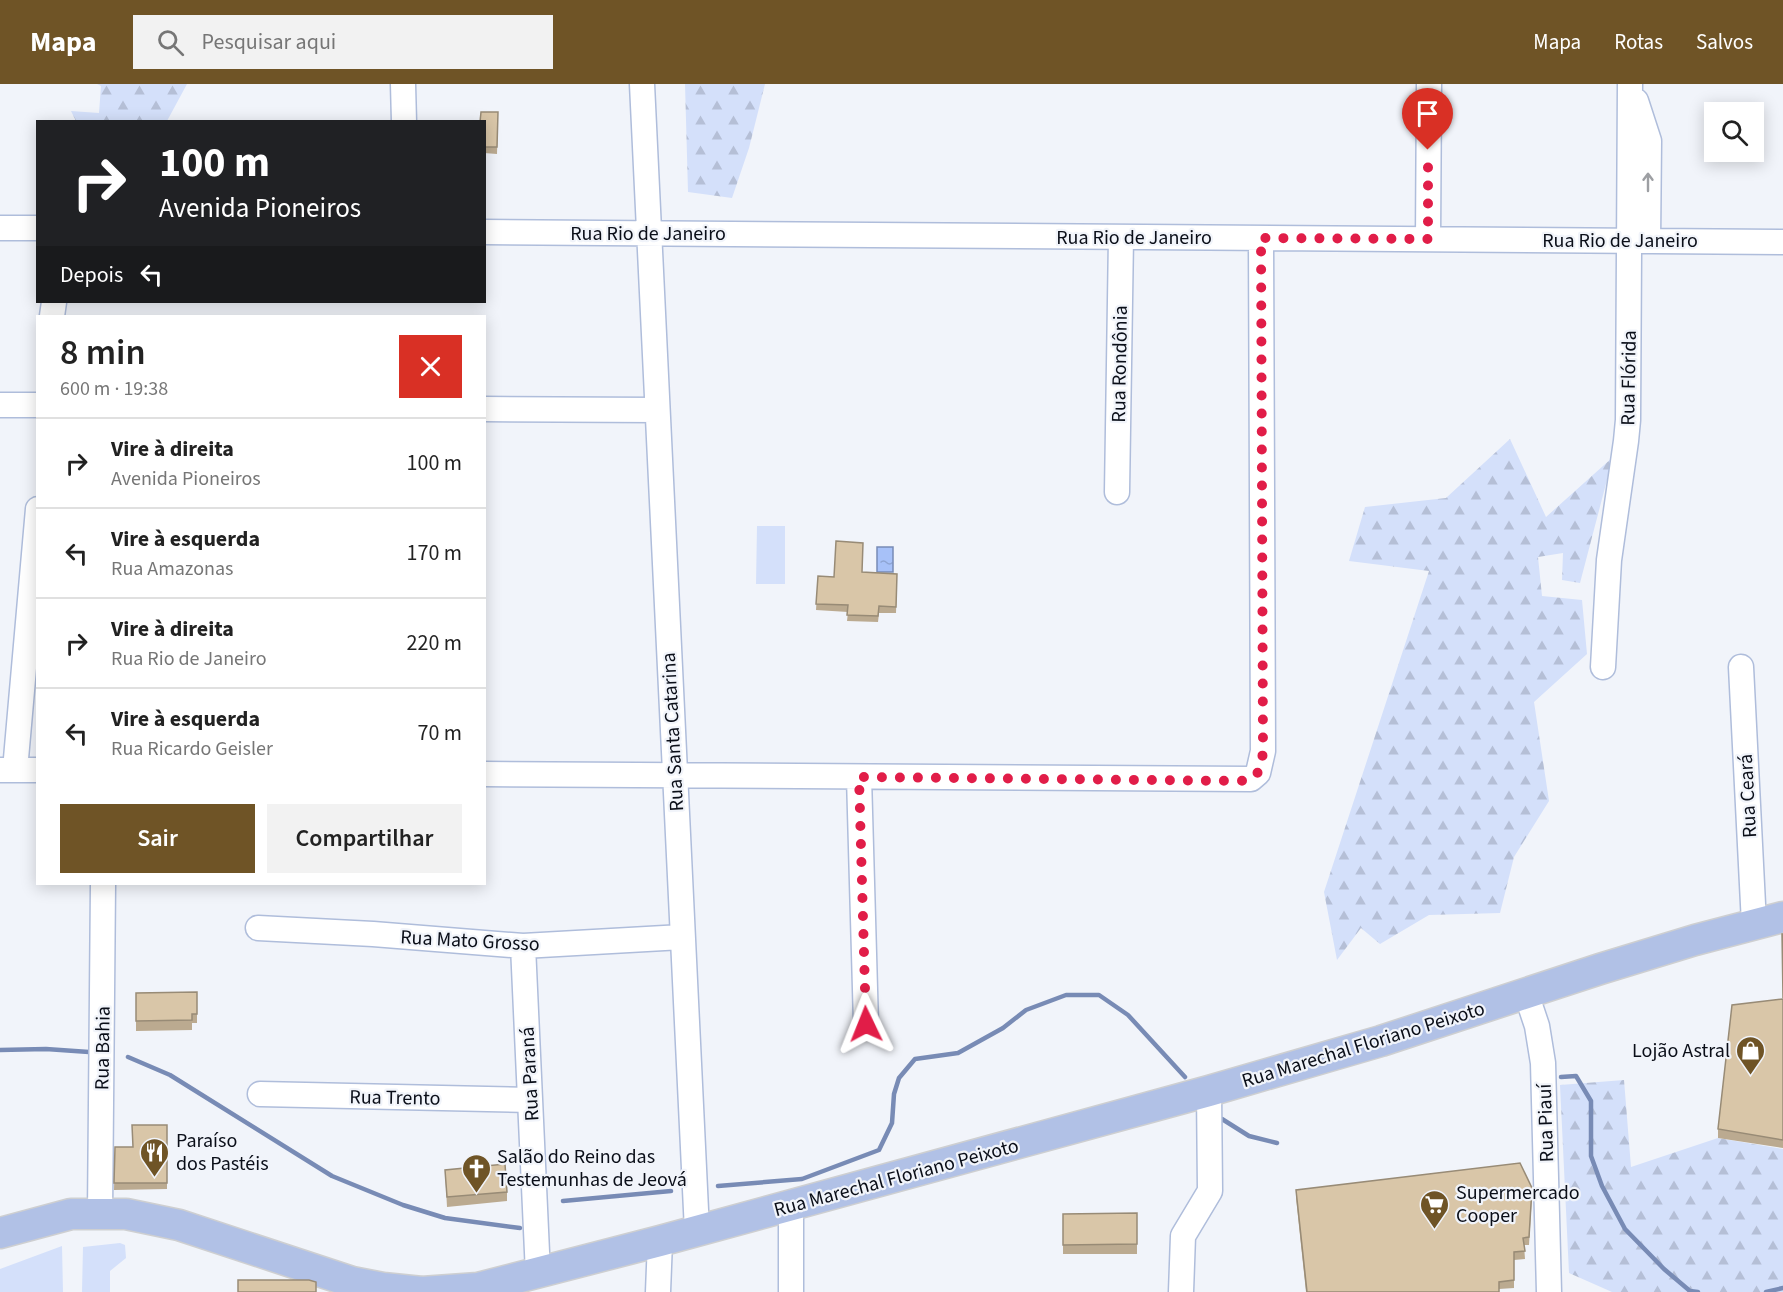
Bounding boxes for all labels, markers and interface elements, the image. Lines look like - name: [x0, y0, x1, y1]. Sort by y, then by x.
- search box: [133, 15, 553, 69]
- text: Mapa: [30, 22, 97, 62]
- icon: search: [154, 26, 187, 59]
- text: Pesquisar aqui: [202, 26, 336, 58]
- text: Mapa: [1533, 27, 1581, 57]
- text: Rotas: [1614, 27, 1663, 57]
- text: Salvos: [1696, 27, 1753, 57]
- pin: [1402, 88, 1453, 150]
- icon: arrive: [1411, 97, 1444, 130]
- map controls: [1704, 102, 1764, 162]
- button: search: [1704, 102, 1764, 162]
- text: 100 m: [159, 133, 270, 193]
- icon: right: [60, 144, 138, 222]
- one-way arrow: [1642, 173, 1654, 193]
- text: Avenida Pioneiros: [159, 189, 361, 228]
- street label: Rua Rio de Janeiro: [570, 220, 726, 248]
- street label: Rua Rio de Janeiro: [1056, 224, 1212, 252]
- street label: Rua Rio de Janeiro: [1542, 227, 1698, 255]
- icon: left: [135, 258, 168, 291]
- text: Depois: [60, 259, 123, 291]
- street label: Rua Rondônia: [1105, 305, 1135, 423]
- text: 8 min: [60, 327, 146, 378]
- street label: Rua Flórida: [1614, 330, 1644, 426]
- button: close: [399, 335, 462, 398]
- text: 600 m · 19:38: [60, 375, 168, 403]
- text: Vire à direita: [111, 433, 234, 465]
- icon: right: [60, 447, 93, 480]
- text: 100 m: [407, 447, 462, 479]
- text: Avenida Pioneiros: [111, 465, 261, 493]
- text: Vire à esquerda: [111, 523, 260, 555]
- icon: left: [60, 537, 93, 570]
- text: 170 m: [407, 537, 462, 569]
- text: Rua Amazonas: [111, 555, 233, 583]
- text: Vire à direita: [111, 613, 234, 645]
- icon: right: [60, 627, 93, 660]
- text: 220 m: [407, 627, 462, 659]
- text: Rua Rio de Janeiro: [111, 645, 267, 673]
- street label: Rua Santa Catarina: [655, 652, 691, 812]
- text: Vire à esquerda: [111, 703, 260, 735]
- icon: left: [60, 717, 93, 750]
- text: 70 m: [417, 717, 462, 749]
- text: Rua Ricardo Geisler: [111, 735, 273, 763]
- street label: Rua Ceará: [1732, 753, 1764, 839]
- button: Sair: [60, 804, 255, 873]
- button: Compartilhar: [267, 804, 462, 873]
- street label: Rua Mato Grosso: [400, 923, 540, 959]
- position arrow: [834, 992, 898, 1056]
- street label: Rua Marechal Floriano Peixoto: [1239, 995, 1488, 1095]
- street label: Rua Bahia: [88, 1006, 118, 1090]
- street label: Rua Paraná: [514, 1026, 546, 1122]
- shop icon: Lojão Astral: [1735, 1034, 1767, 1076]
- place label: Lojão Astral: [1632, 1037, 1730, 1065]
- street label: Rua Piauí: [1531, 1082, 1561, 1163]
- street label: Rua Trento: [349, 1083, 441, 1113]
- place label: Paraíso dos Pastéis: [176, 1127, 269, 1178]
- street label: Rua Marechal Floriano Peixoto: [771, 1132, 1022, 1224]
- restaurant icon: Paraíso dos Pastéis: [139, 1136, 171, 1178]
- place label: Salão do Reino das Testemunhas de Jeová: [497, 1143, 687, 1194]
- church icon: Salão do Reino das Testemunhas de Jeová: [460, 1152, 492, 1194]
- place label: Supermercado Cooper: [1456, 1179, 1580, 1230]
- supermarket icon: Supermercado Cooper: [1419, 1188, 1451, 1230]

